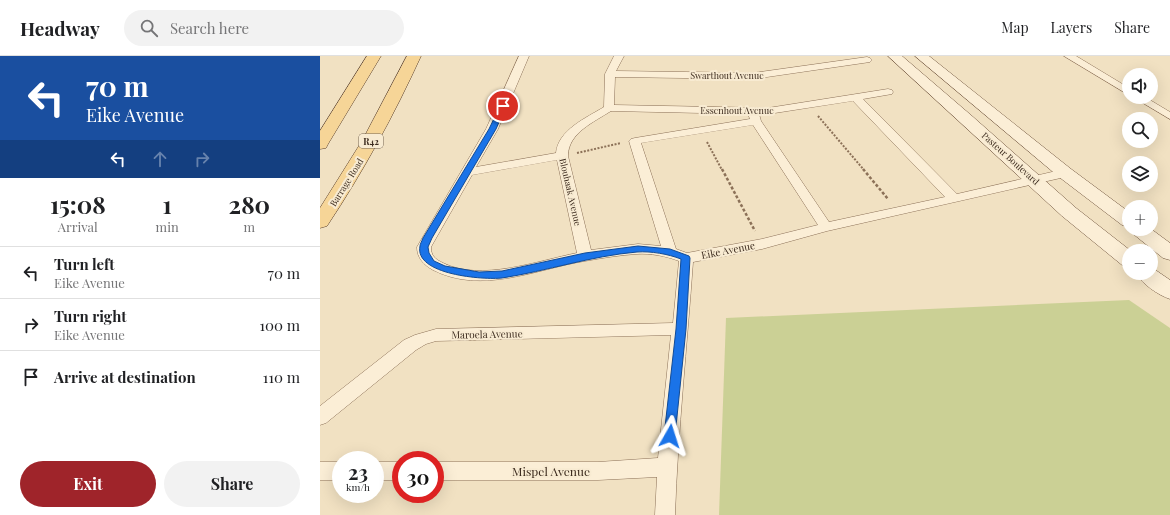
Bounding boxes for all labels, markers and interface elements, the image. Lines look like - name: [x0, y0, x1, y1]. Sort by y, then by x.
- search box: [124, 10, 404, 46]
- text: Headway: [20, 15, 100, 41]
- icon: search: [138, 17, 160, 39]
- text: Search here: [170, 18, 249, 38]
- text: Map: [1001, 18, 1029, 37]
- text: Layers: [1051, 18, 1092, 37]
- text: Share: [1114, 18, 1150, 37]
- text: 70 m: [86, 67, 149, 104]
- map controls: [1122, 68, 1158, 280]
- button: sound: [1122, 68, 1158, 104]
- street label: Swarthout Avenue: [690, 69, 764, 81]
- icon: left: [20, 72, 72, 124]
- pin: [486, 89, 520, 123]
- icon: arrive: [492, 95, 514, 117]
- text: Eike Avenue: [86, 103, 184, 127]
- street label: Essenhout Avenue: [700, 104, 774, 116]
- button: search: [1122, 112, 1158, 148]
- street label: Pasteur Boulevard: [980, 129, 1043, 188]
- road number: R42: [359, 134, 383, 148]
- icon: left: [107, 148, 129, 170]
- icon: ahead: [149, 148, 171, 170]
- icon: right: [191, 148, 213, 170]
- street label: Barrage Road: [326, 155, 366, 208]
- button: layers: [1122, 156, 1158, 192]
- street label: Blouhaak Avenue: [557, 157, 585, 227]
- text: 15:08: [50, 188, 106, 220]
- text: 1: [163, 188, 172, 220]
- text: 280: [229, 188, 270, 220]
- button: +: [1122, 200, 1158, 236]
- text: Arrival: [58, 218, 98, 235]
- text: min: [156, 218, 179, 235]
- text: m: [244, 218, 255, 235]
- street label: Eike Avenue: [700, 238, 756, 262]
- button: −: [1122, 244, 1158, 280]
- text: Turn left: [54, 254, 115, 274]
- icon: left: [20, 262, 42, 284]
- text: 70 m: [268, 263, 300, 283]
- text: Eike Avenue: [54, 274, 125, 291]
- text: Turn right: [54, 306, 127, 326]
- icon: right: [20, 314, 42, 336]
- text: 100 m: [259, 315, 300, 335]
- text: Eike Avenue: [54, 326, 125, 343]
- street label: Maroela Avenue: [451, 326, 523, 342]
- icon: arrive: [20, 366, 42, 388]
- text: Arrive at destination: [54, 367, 196, 387]
- text: 110 m: [263, 367, 300, 387]
- position arrow: [649, 415, 691, 457]
- speed limit sign: 30: [392, 451, 444, 503]
- text: 23: [348, 458, 368, 485]
- button: Exit: [20, 461, 156, 507]
- button: Share: [164, 461, 300, 507]
- street label: Mispel Avenue: [512, 463, 590, 479]
- text: km/h: [346, 480, 370, 494]

